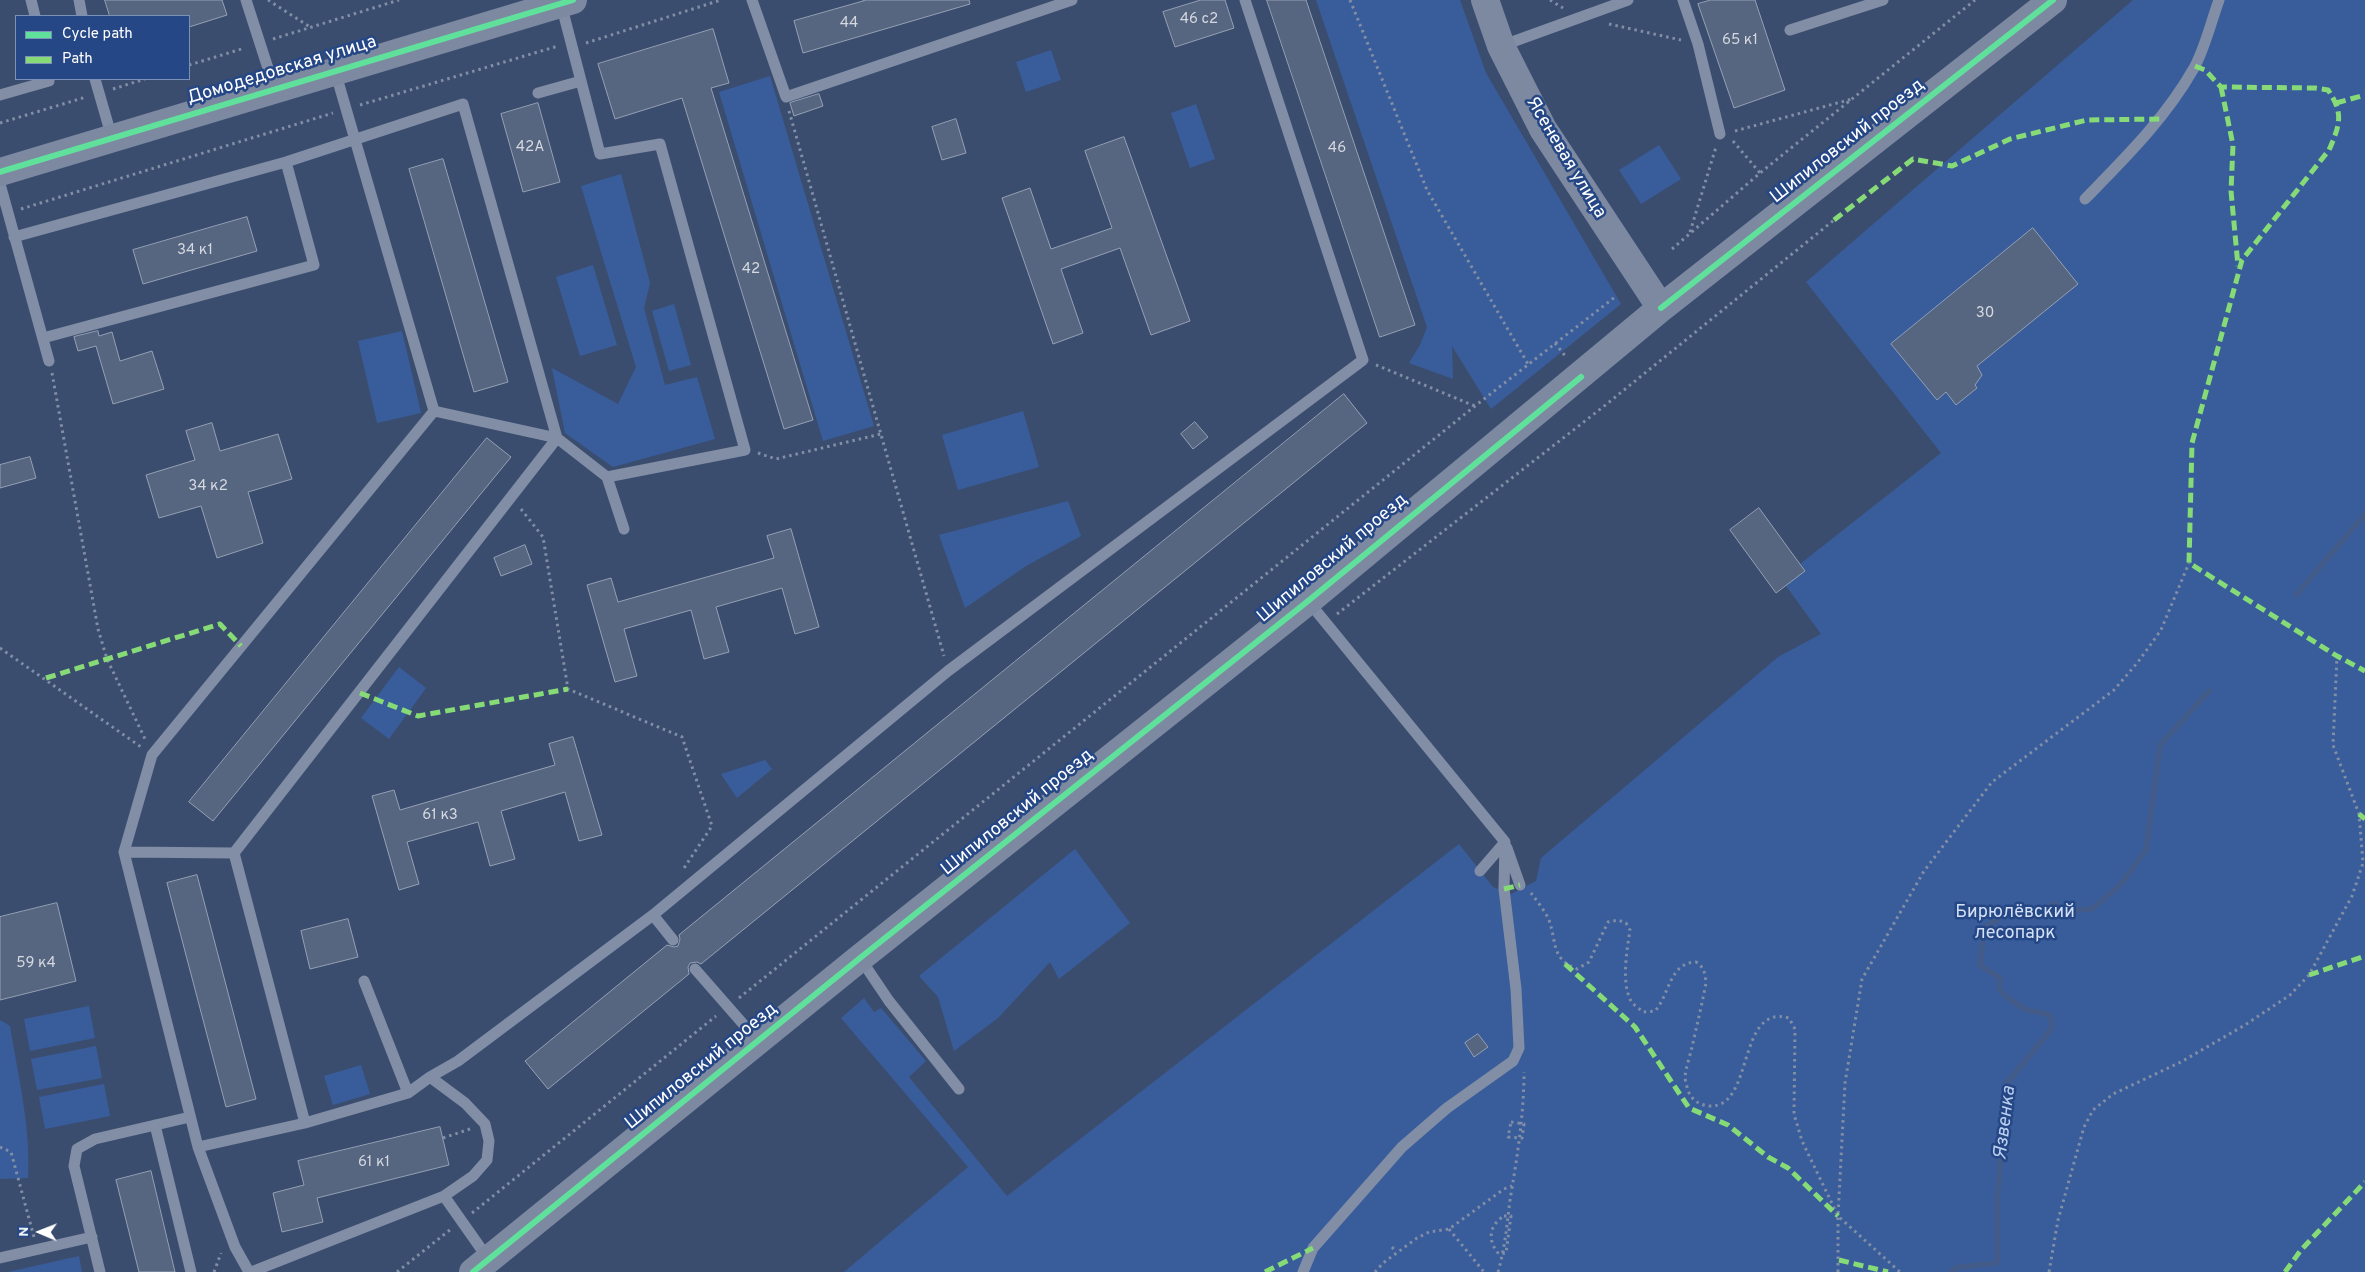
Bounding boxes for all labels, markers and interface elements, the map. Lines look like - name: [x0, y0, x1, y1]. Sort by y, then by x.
- house number: 46 с2: [1180, 11, 1218, 29]
- legend: [15, 15, 190, 80]
- house number: 44: [840, 15, 858, 33]
- text: Cycle path: [62, 25, 133, 44]
- street label: Домодедовская улица: [185, 32, 379, 110]
- house number: 65 к1: [1722, 32, 1758, 50]
- text: Path: [62, 50, 93, 69]
- street label: Шипиловский проезд: [1767, 75, 1929, 209]
- street label: Ясеневая улица: [1520, 93, 1610, 223]
- house number: 42А: [516, 139, 544, 157]
- house number: 46: [1328, 140, 1346, 158]
- house number: 34 к1: [177, 242, 213, 260]
- house number: 42: [742, 261, 760, 279]
- house number: 30: [1976, 305, 1994, 323]
- house number: 34 к2: [188, 478, 228, 496]
- street label: Шипиловский проезд: [1253, 490, 1413, 628]
- street label: Шипиловский проезд: [938, 745, 1098, 881]
- house number: 61 к3: [422, 807, 458, 825]
- park label: Бирюлёвский лесопарк: [1955, 902, 2075, 944]
- house number: 59 к4: [16, 955, 56, 973]
- street label: Шипиловский проезд: [622, 999, 782, 1135]
- water label: Язвенка: [1990, 1085, 2022, 1161]
- house number: 61 к1: [358, 1154, 390, 1172]
- north arrow: [15, 1207, 65, 1257]
- text: N: [16, 1227, 33, 1237]

